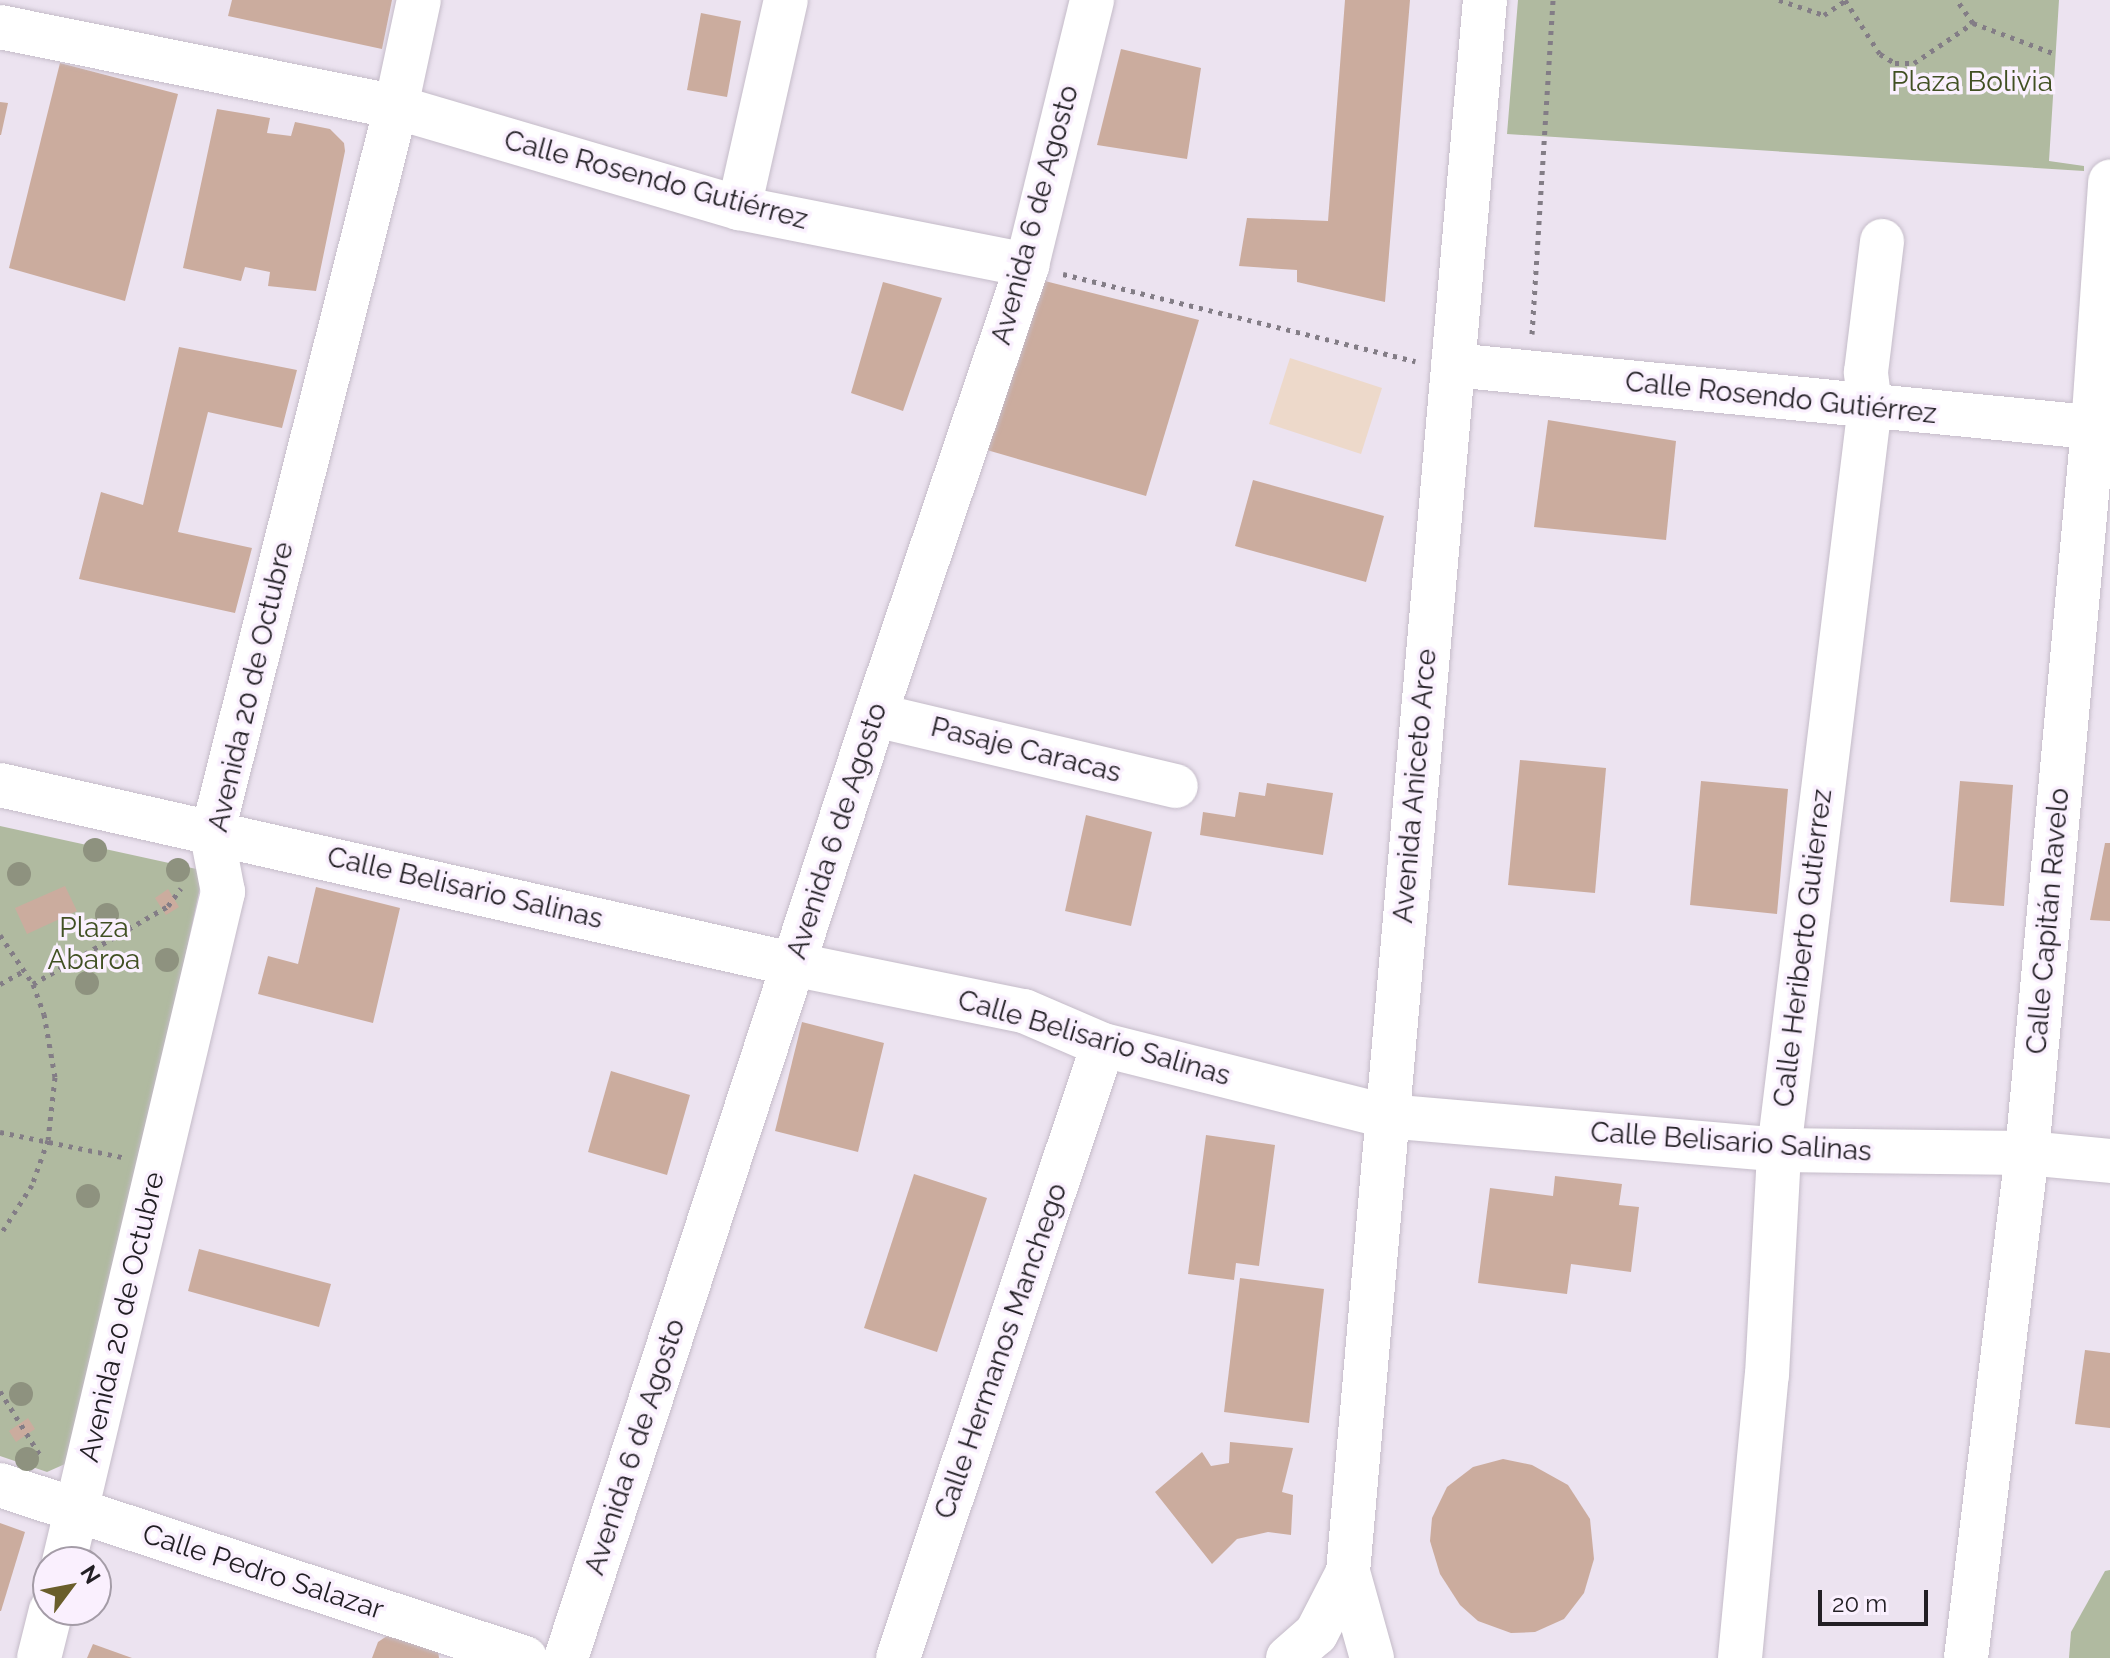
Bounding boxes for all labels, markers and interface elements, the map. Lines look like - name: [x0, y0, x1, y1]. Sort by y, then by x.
- park label: Plaza Bolivia: [1891, 65, 2053, 99]
- street label: Avenida 6 de Agosto: [984, 81, 1086, 349]
- street label: Calle Rosendo Gutiérrez: [500, 123, 812, 237]
- street label: Calle Rosendo Gutiérrez: [1624, 365, 1938, 431]
- street label: Avenida 20 de Octubre: [201, 539, 301, 835]
- street label: Avenida Aniceto Arce: [1386, 647, 1444, 925]
- street label: Avenida 6 de Agosto: [780, 698, 894, 964]
- street label: Pasaje Caracas: [927, 710, 1125, 790]
- street label: Calle Capitán Ravelo: [2020, 786, 2076, 1056]
- street label: Calle Heriberto Gutierrez: [1767, 787, 1839, 1109]
- street label: Calle Belisario Salinas: [324, 840, 606, 936]
- park label: Plaza Abaroa: [48, 911, 140, 977]
- street label: Calle Belisario Salinas: [954, 983, 1234, 1093]
- street label: Calle Belisario Salinas: [1589, 1115, 1873, 1169]
- street label: Avenida 20 de Octubre: [72, 1169, 172, 1465]
- street label: Calle Hermanos Manchego: [928, 1179, 1074, 1523]
- street label: Avenida 6 de Agosto: [578, 1314, 692, 1580]
- street label: Calle Pedro Salazar: [138, 1517, 388, 1627]
- north arrow: [32, 1546, 112, 1626]
- text: N: [75, 1560, 106, 1588]
- scale bar: [1822, 1574, 1932, 1624]
- text: 20 m: [1832, 1589, 1887, 1618]

